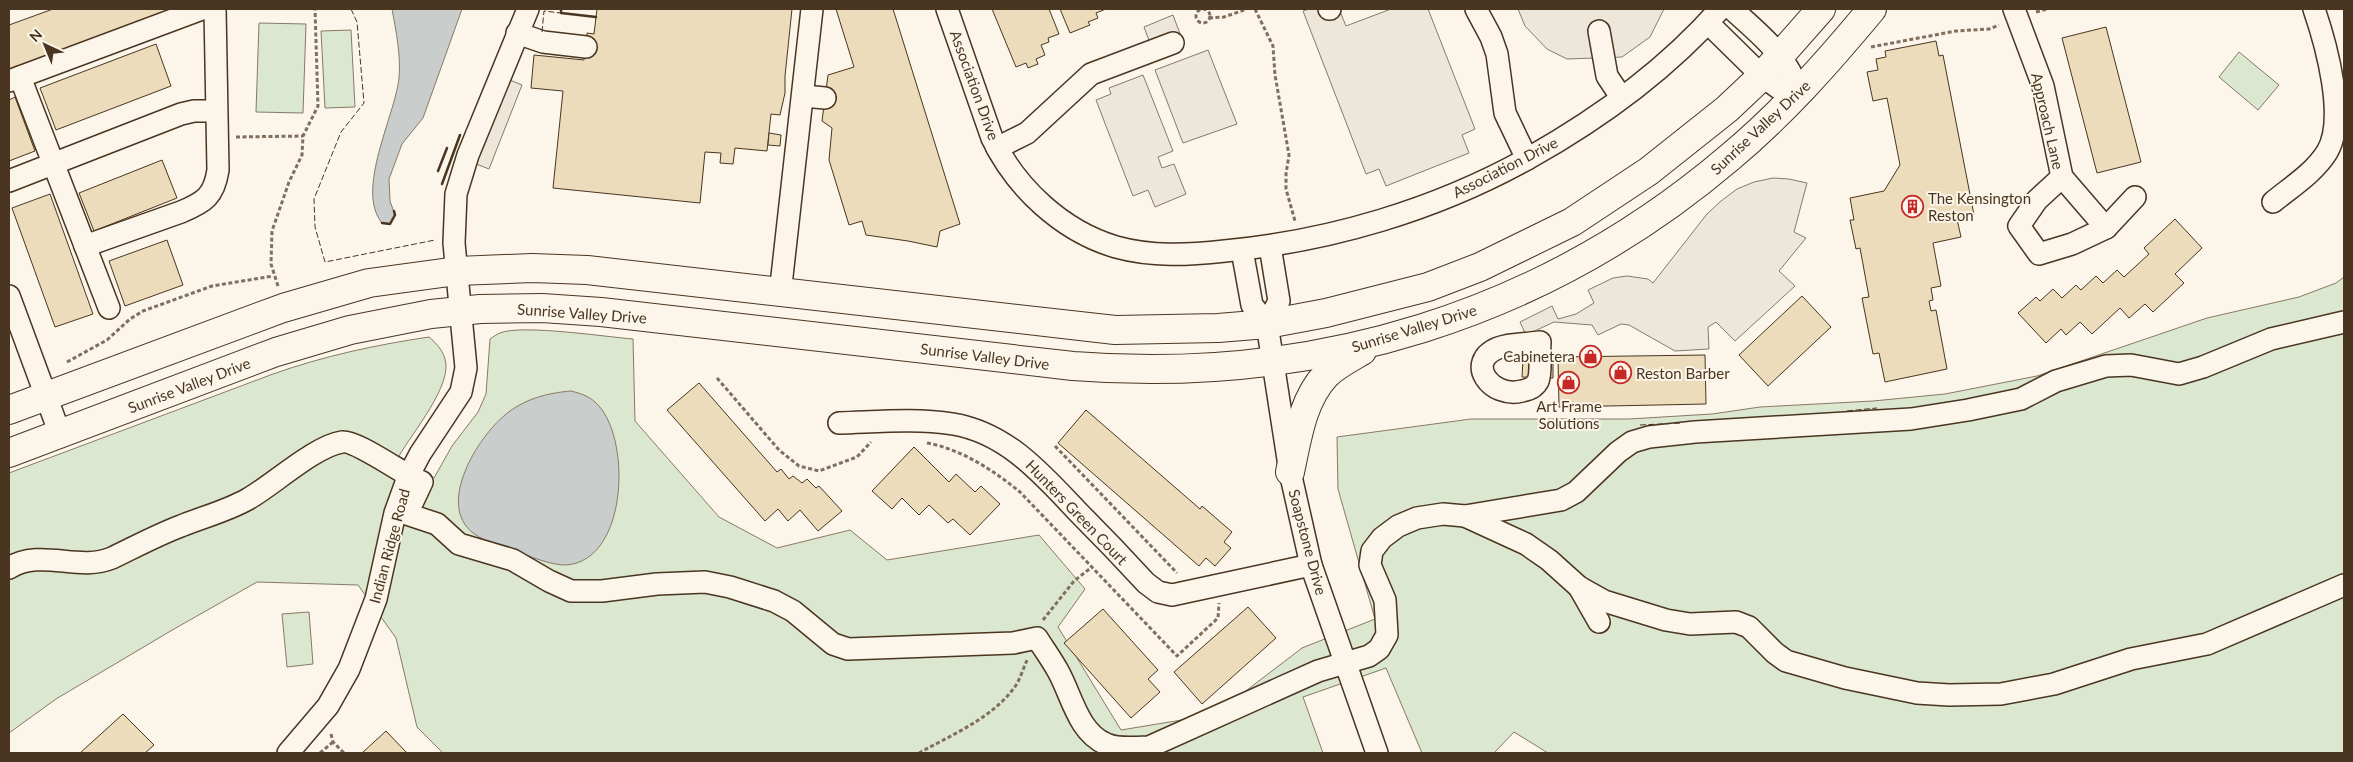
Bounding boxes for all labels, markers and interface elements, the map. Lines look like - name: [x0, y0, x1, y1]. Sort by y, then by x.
- north arrow: [20, 20, 70, 70]
- text: N: [26, 25, 45, 45]
- street label: Association Drive: [947, 28, 1003, 142]
- street label: Approach Lane: [2028, 71, 2068, 171]
- street label: Sunrise Valley Drive: [1706, 76, 1814, 178]
- street label: Association Drive: [1449, 133, 1561, 201]
- place label: The Kensington Reston: [1928, 189, 2031, 224]
- building icon: The Kensington Reston: [1900, 195, 1924, 219]
- street label: Sunrise Valley Drive: [517, 299, 647, 327]
- street label: Sunrise Valley Drive: [1349, 300, 1479, 356]
- street label: Sunrise Valley Drive: [919, 339, 1051, 373]
- shop icon: Cabinetera: [1579, 344, 1603, 368]
- place label: Cabinetera: [1503, 347, 1575, 365]
- street label: Sunrise Valley Drive: [125, 353, 253, 417]
- shop icon: Reston Barber: [1608, 361, 1632, 385]
- place label: Reston Barber: [1636, 364, 1730, 382]
- shop icon: Art Frame Solutions: [1557, 371, 1581, 395]
- place label: Art Frame Solutions: [1536, 397, 1602, 432]
- street label: Hunters Green Court: [1022, 456, 1132, 569]
- street label: Indian Ridge Road: [365, 487, 413, 605]
- street label: Soapstone Drive: [1285, 487, 1331, 597]

